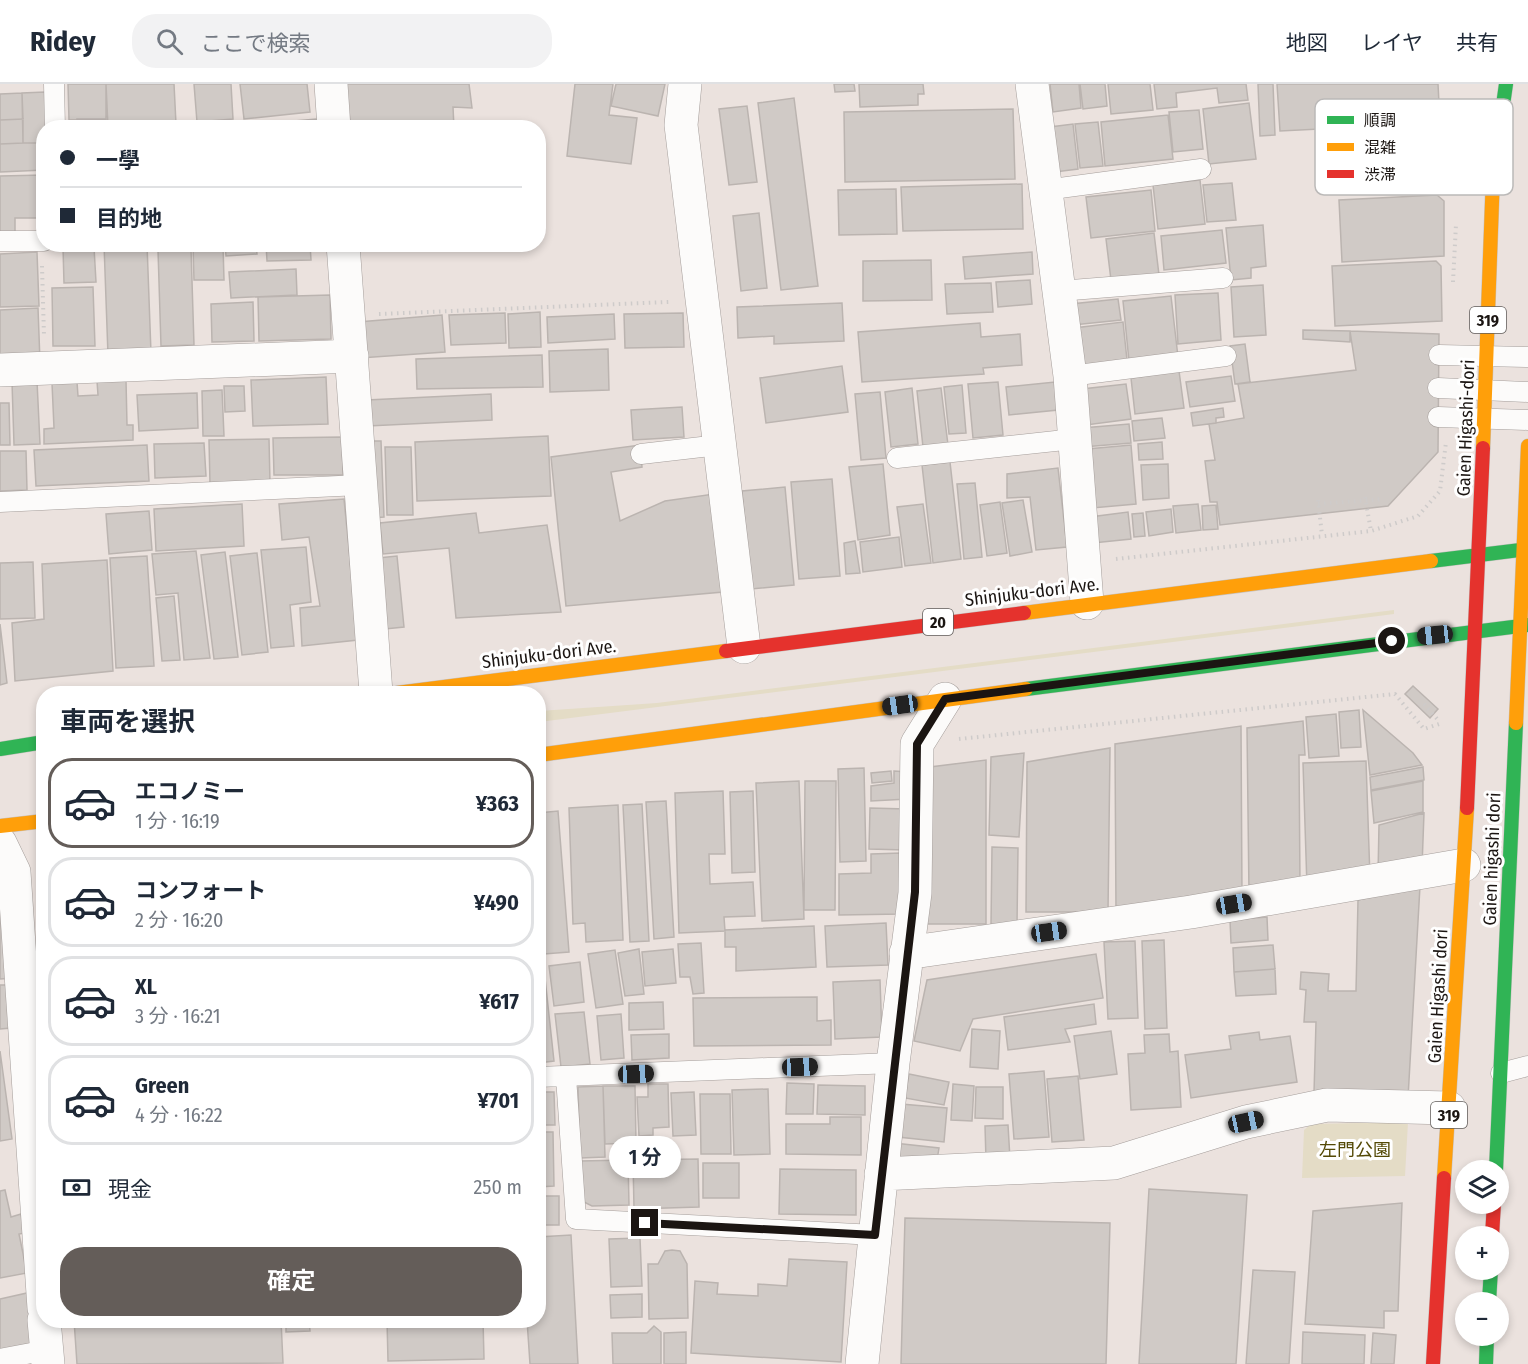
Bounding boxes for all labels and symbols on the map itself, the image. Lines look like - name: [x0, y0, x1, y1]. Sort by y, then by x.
- legend: [1315, 99, 1513, 195]
- text: 順調: [1364, 111, 1396, 130]
- text: 混雑: [1364, 138, 1396, 157]
- text: 渋滞: [1364, 165, 1396, 184]
- road number: 319: [1470, 307, 1506, 333]
- street label: Gaien Higashi-dori: [1453, 359, 1479, 497]
- street label: Shinjuku-dori Ave.: [964, 573, 1100, 611]
- road number: 20: [923, 609, 953, 635]
- car: [1416, 624, 1454, 646]
- route start: [1378, 627, 1405, 654]
- street label: Shinjuku-dori Ave.: [481, 635, 617, 673]
- car: [881, 694, 919, 716]
- street label: Gaien higashi dori: [1479, 792, 1505, 926]
- car: [1215, 892, 1253, 916]
- car: [1030, 921, 1068, 943]
- street label: Gaien Higashi dori: [1423, 928, 1453, 1064]
- car: [782, 1057, 818, 1077]
- car: [618, 1064, 654, 1084]
- road number: 319: [1431, 1102, 1467, 1128]
- car: [1227, 1109, 1265, 1135]
- callout: 1 分: [609, 1136, 681, 1178]
- park label: 左門公園: [1319, 1139, 1391, 1161]
- route end: [631, 1209, 658, 1236]

